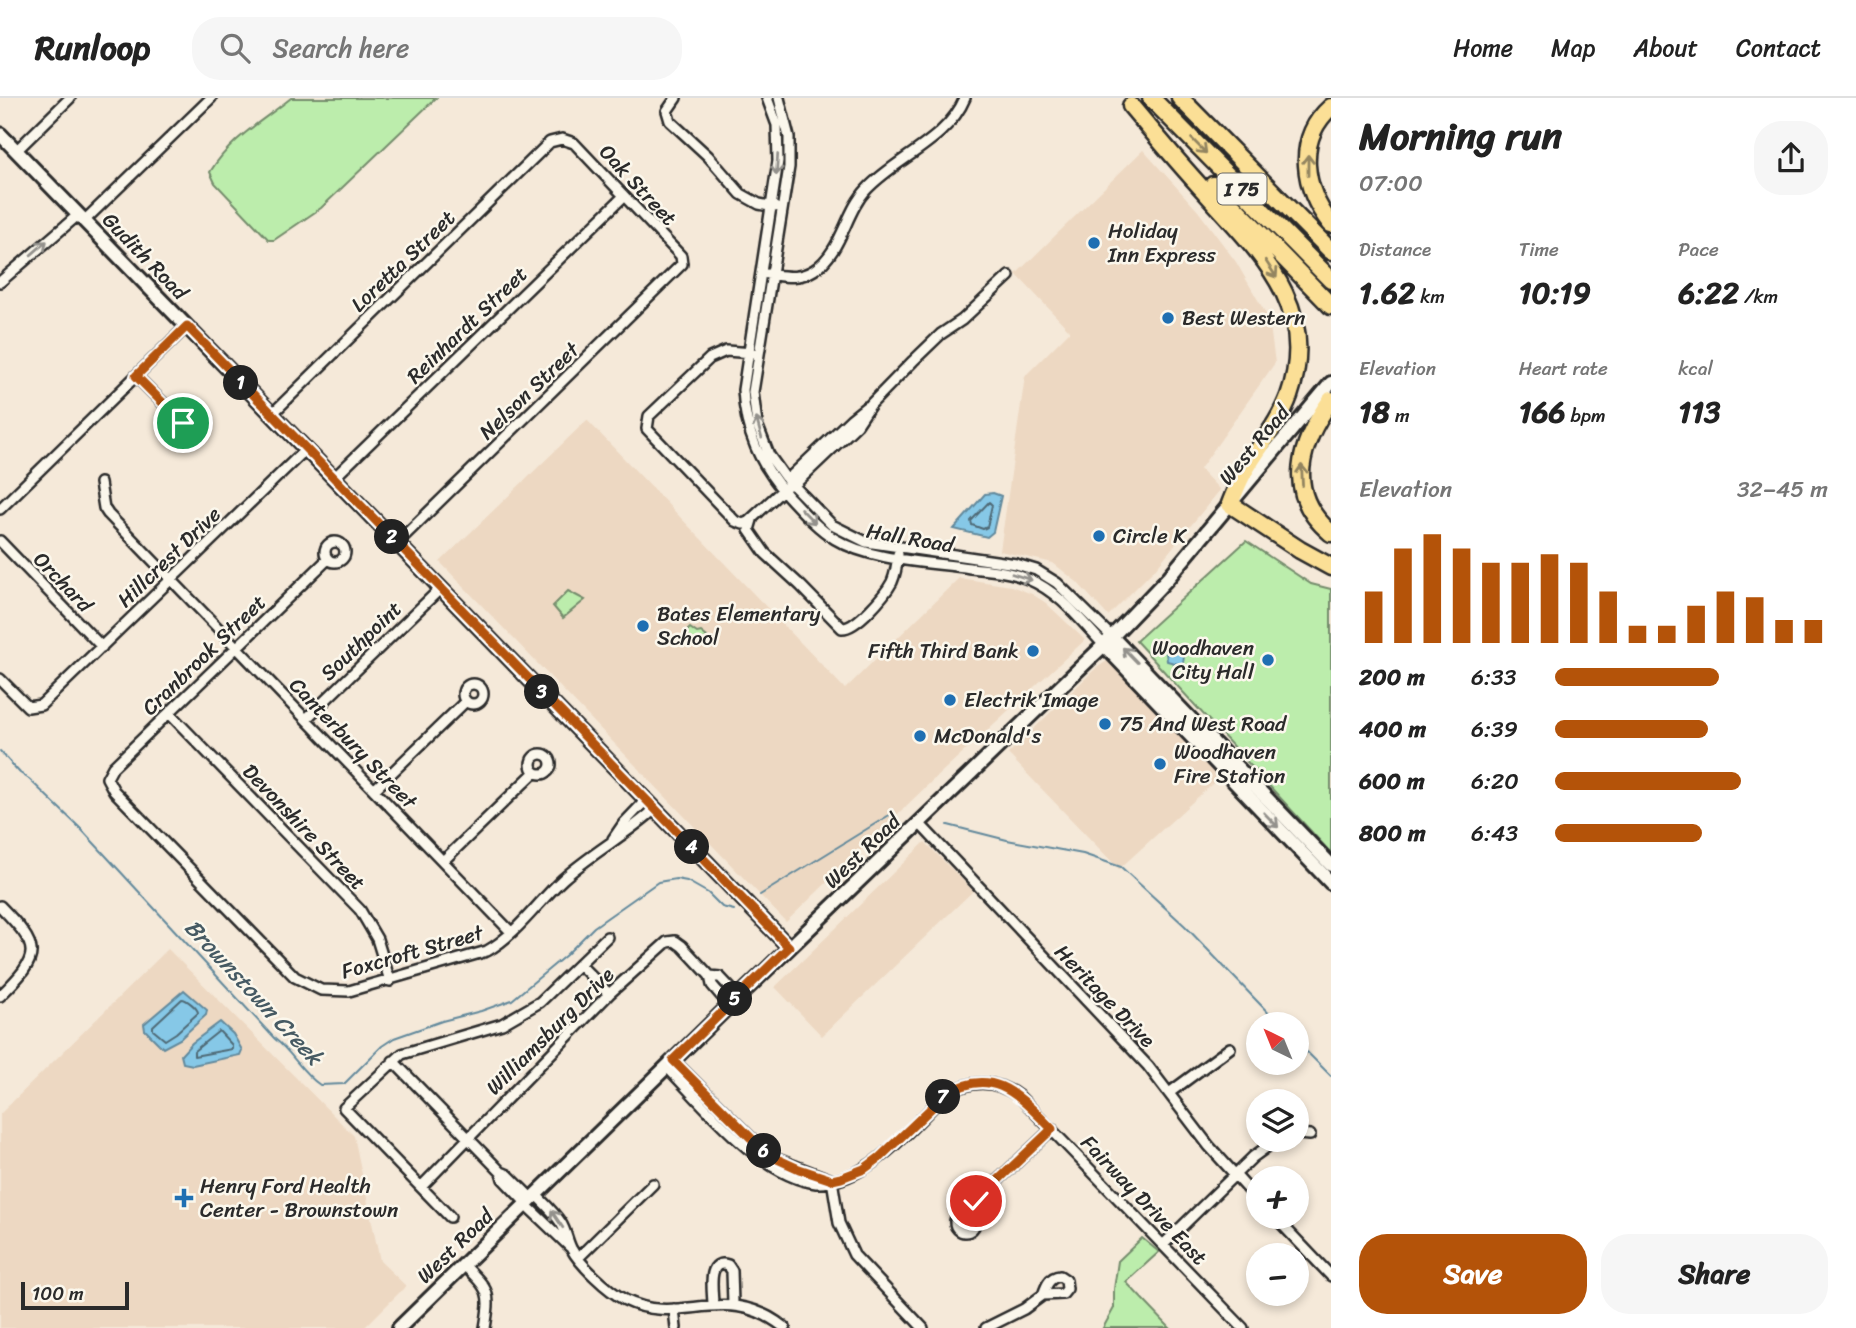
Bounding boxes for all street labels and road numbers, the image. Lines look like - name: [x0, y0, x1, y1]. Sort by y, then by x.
- street label: Oak Street: [589, 135, 687, 235]
- road number: I 75: [1218, 174, 1266, 204]
- street label: Loretta Street: [341, 200, 465, 322]
- street label: Gudith Road: [93, 203, 199, 311]
- street label: Reinhardt Street: [397, 257, 537, 393]
- street label: Nelson Street: [469, 332, 590, 449]
- street label: West Road: [1208, 394, 1301, 494]
- street label: Hillcrest Drive: [108, 497, 230, 617]
- street label: Hall Road: [863, 512, 958, 565]
- street label: Orchard: [24, 542, 104, 623]
- street label: Cranbrook Street: [132, 585, 276, 725]
- street label: Southpoint: [311, 592, 411, 690]
- street label: Canterbury Street: [280, 668, 428, 819]
- street label: Devonshire Street: [233, 754, 375, 900]
- street label: West Road: [814, 803, 911, 898]
- street label: Foxcroft Street: [337, 913, 489, 990]
- street label: Heritage Drive: [1045, 935, 1165, 1057]
- street label: Williamsburg Drive: [476, 957, 624, 1105]
- street label: Fairway Drive East: [1071, 1125, 1217, 1275]
- street label: West Road: [407, 1198, 504, 1293]

